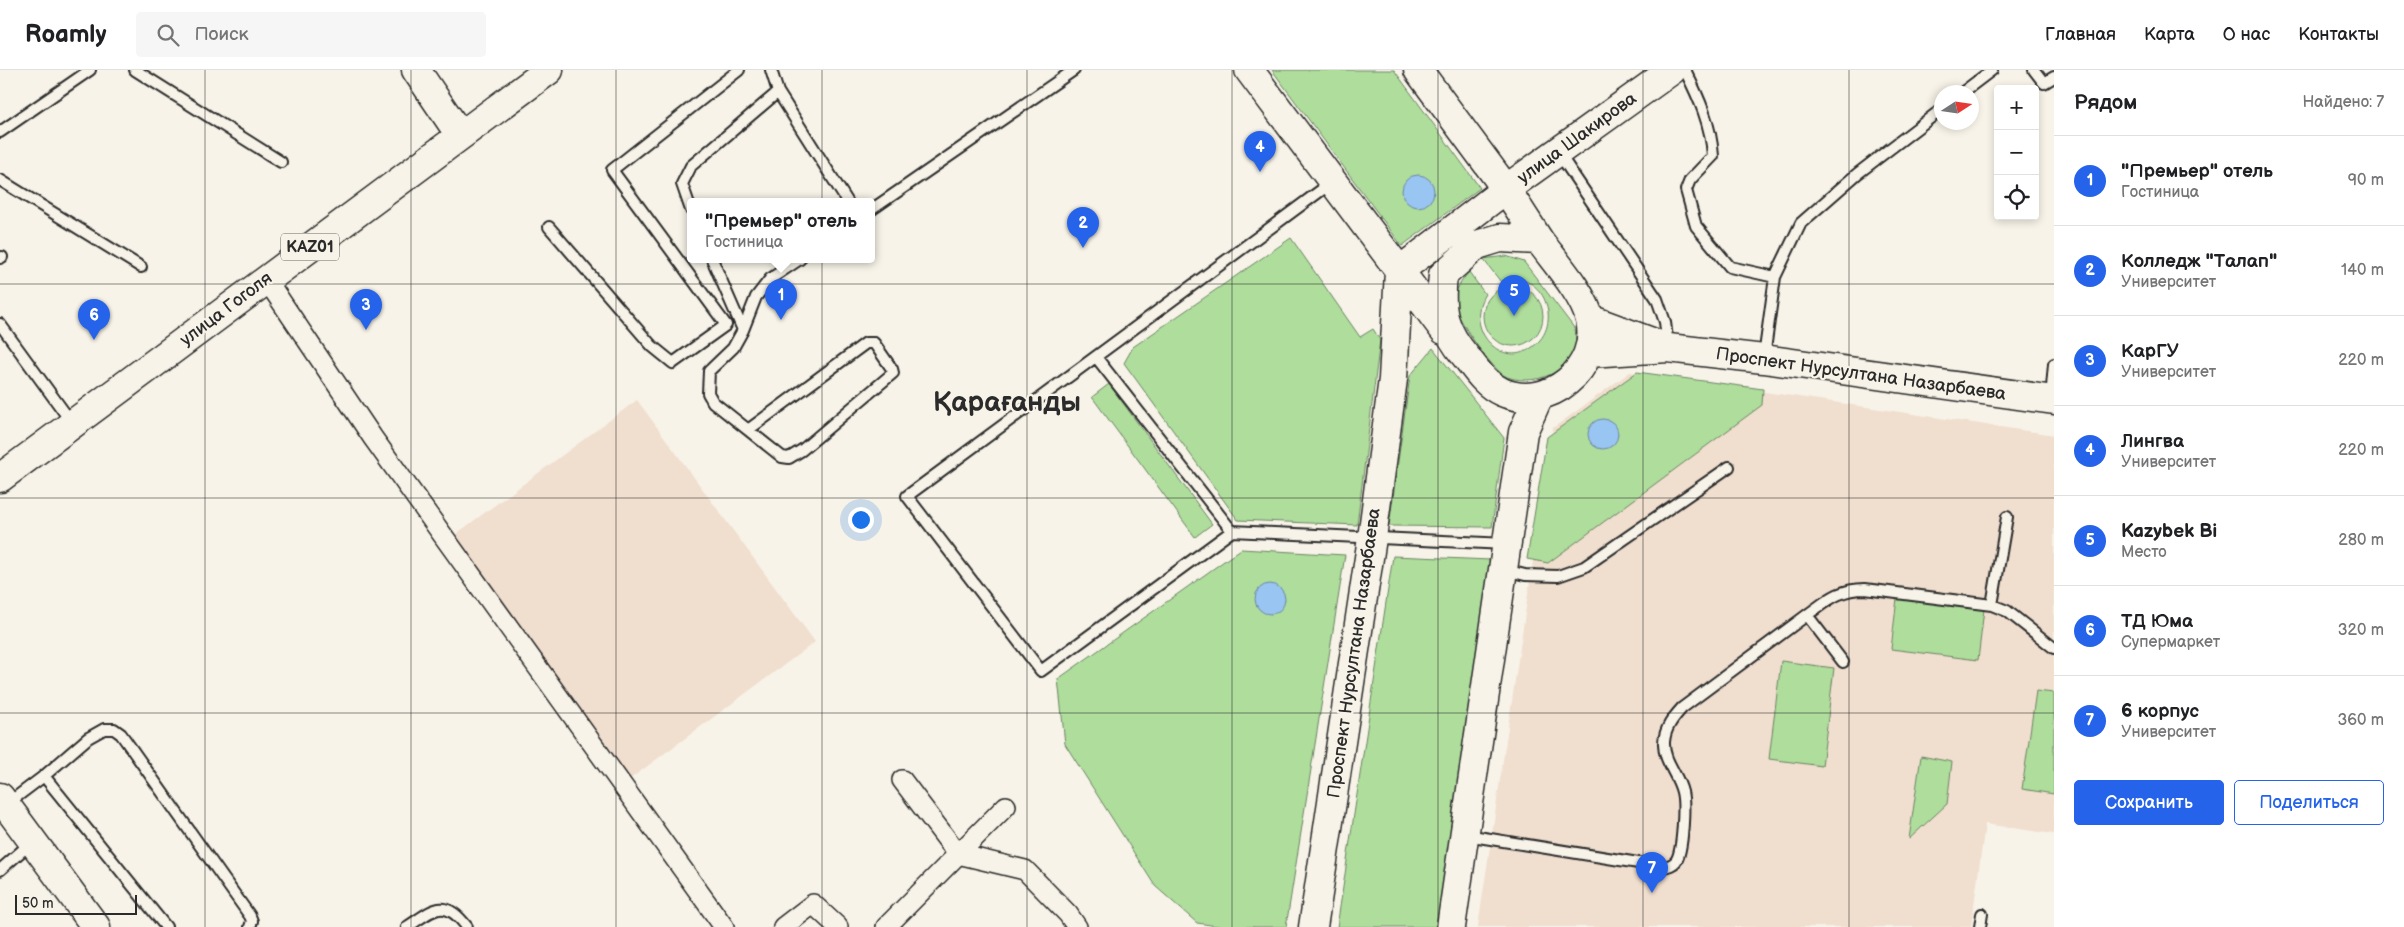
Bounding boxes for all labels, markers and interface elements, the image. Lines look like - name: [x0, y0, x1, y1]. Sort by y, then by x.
- search box: [136, 12, 486, 57]
- text: Roamly: [25, 20, 106, 49]
- icon: search: [154, 21, 182, 49]
- text: Поиск: [194, 23, 249, 46]
- text: Главная: [2045, 24, 2116, 45]
- text: Карта: [2144, 24, 2195, 45]
- text: О нас: [2223, 24, 2270, 45]
- text: Контакты: [2298, 24, 2379, 45]
- north arrow: [1934, 85, 1979, 130]
- map controls: [1994, 85, 2039, 220]
- button: +: [1994, 85, 2039, 130]
- street label: улица Шакирова: [1513, 88, 1641, 188]
- text: Рядом: [2074, 90, 2137, 115]
- text: Найдено: 7: [2302, 93, 2384, 112]
- button: −: [1994, 130, 2039, 175]
- pin: 4: [1244, 131, 1276, 172]
- text: "Премьер" отель: [2121, 160, 2273, 183]
- text: 1: [2087, 171, 2093, 190]
- text: 90 m: [2348, 171, 2384, 190]
- button: locate: [1994, 175, 2039, 220]
- text: Гостиница: [2121, 183, 2199, 202]
- popup: [687, 198, 875, 263]
- pin: 2: [1067, 207, 1099, 248]
- text: "Премьер" отель: [705, 210, 857, 233]
- road number: KАZ01: [281, 233, 339, 260]
- text: Гостиница: [705, 233, 783, 252]
- text: Колледж "Талап": [2121, 250, 2277, 273]
- text: 2: [2085, 261, 2095, 280]
- text: 140 m: [2341, 261, 2384, 280]
- street label: улица Гоголя: [176, 268, 276, 350]
- text: Университет: [2121, 273, 2216, 292]
- pin: 5: [1498, 275, 1530, 316]
- pin: 1: [765, 279, 797, 320]
- pin: 3: [350, 289, 382, 330]
- pin: 6: [78, 299, 110, 340]
- text: КарГУ: [2121, 340, 2179, 363]
- street label: Проспект Нурсултана Назарбаева: [1715, 343, 2008, 405]
- text: 3: [2085, 351, 2095, 370]
- text: 220 m: [2338, 351, 2384, 370]
- text: Университет: [2121, 363, 2216, 382]
- district label: Қарағанды: [933, 386, 1081, 419]
- text: Лингва: [2121, 430, 2184, 453]
- text: 4: [2085, 441, 2095, 460]
- text: 220 m: [2338, 441, 2384, 460]
- text: Университет: [2121, 453, 2216, 472]
- street label: Проспект Нурсултана Назарбаева: [1323, 506, 1385, 799]
- your location: [848, 507, 874, 533]
- text: Kazybek Bi: [2121, 520, 2217, 543]
- text: 5: [2085, 531, 2095, 550]
- text: 280 m: [2338, 531, 2384, 550]
- text: Место: [2121, 543, 2167, 562]
- text: ТД Юма: [2121, 610, 2193, 633]
- text: 6: [2085, 621, 2095, 640]
- text: 320 m: [2338, 621, 2384, 640]
- text: Супермаркет: [2121, 633, 2220, 652]
- text: 6 корпус: [2121, 700, 2199, 723]
- text: 7: [2086, 711, 2094, 730]
- text: 360 m: [2337, 711, 2384, 730]
- text: Университет: [2121, 723, 2216, 742]
- button: Сохранить: [2074, 780, 2224, 825]
- button: Поделиться: [2234, 780, 2384, 825]
- pin: 7: [1636, 852, 1668, 893]
- scale bar: [15, 892, 138, 915]
- text: 50 m: [22, 895, 54, 912]

